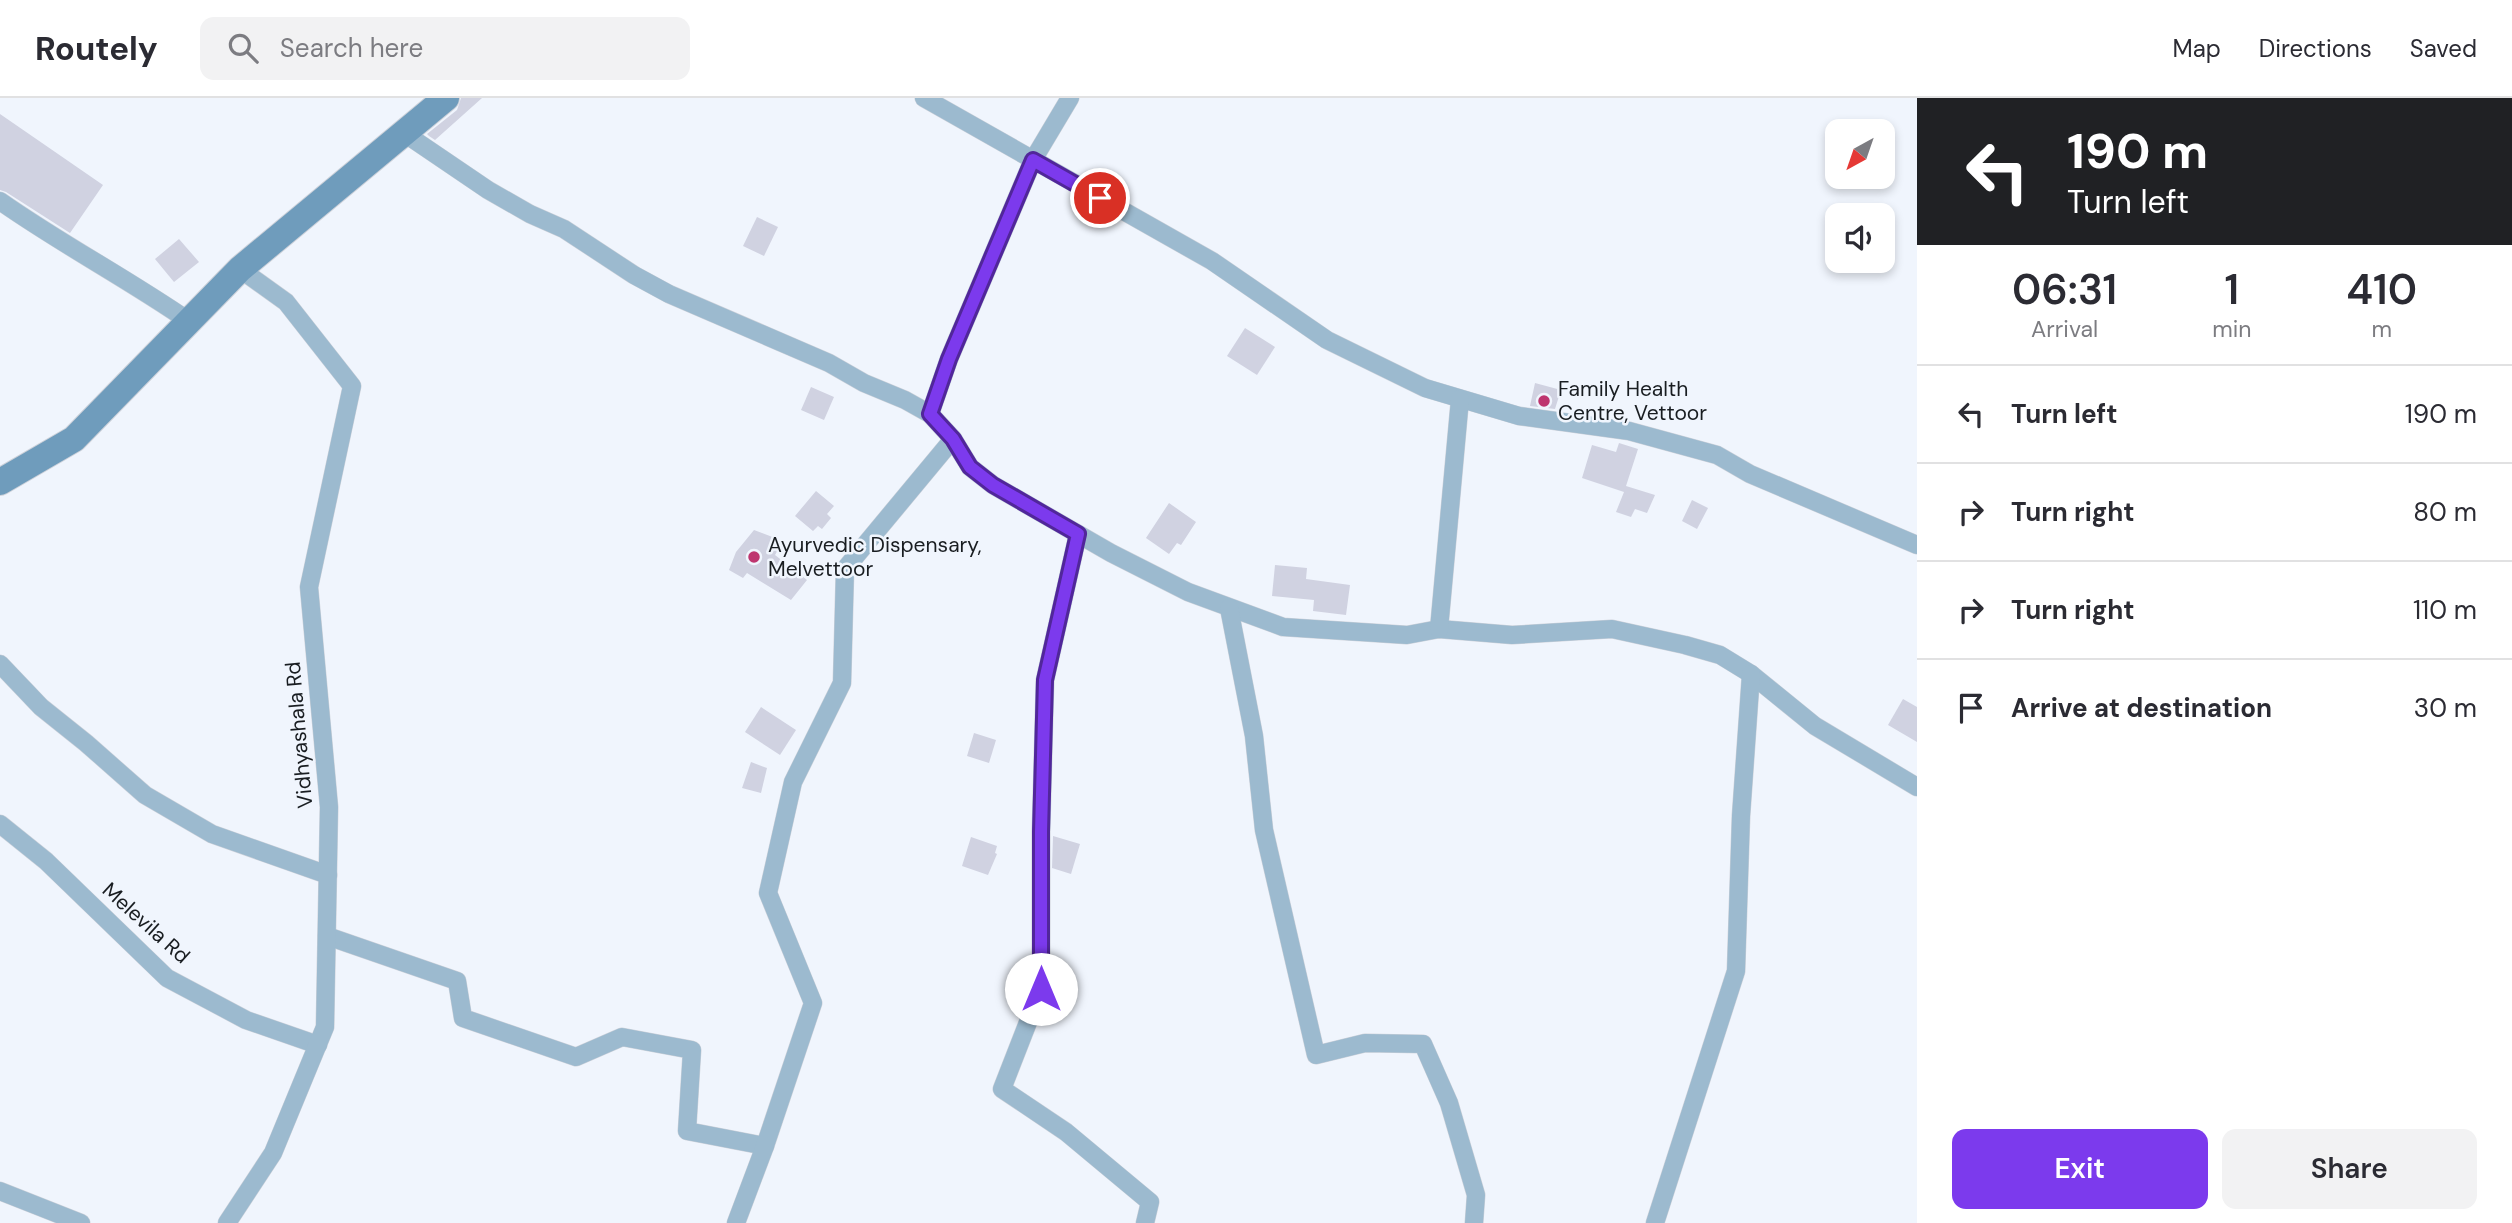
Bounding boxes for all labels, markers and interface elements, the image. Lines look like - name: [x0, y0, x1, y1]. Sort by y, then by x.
- search box: [200, 17, 690, 80]
- text: Routely: [35, 27, 158, 70]
- icon: search: [224, 29, 262, 67]
- text: Search here: [280, 31, 423, 65]
- text: Map: [2173, 33, 2221, 64]
- text: Directions: [2259, 33, 2372, 64]
- text: Saved: [2410, 33, 2477, 64]
- north arrow: [1825, 119, 1895, 189]
- map controls: [1825, 119, 1895, 273]
- text: 190 m: [2067, 119, 2208, 183]
- icon: left: [1952, 126, 2043, 217]
- pin: [1070, 168, 1130, 228]
- icon: arrive: [1081, 179, 1119, 217]
- text: Turn left: [2067, 181, 2189, 223]
- button: sound: [1825, 203, 1895, 273]
- text: 06:31: [2012, 262, 2117, 317]
- text: 1: [2224, 262, 2239, 317]
- text: 410: [2346, 262, 2417, 317]
- text: Arrival: [2031, 314, 2098, 344]
- text: min: [2212, 314, 2251, 344]
- text: m: [2371, 314, 2392, 344]
- place label: Family Health Centre, Vettoor: [1558, 375, 1707, 427]
- marker: Family Health Centre, Vettoor: [1536, 393, 1552, 409]
- icon: left: [1952, 395, 1990, 433]
- text: Turn left: [2011, 397, 2118, 431]
- text: 190 m: [2405, 397, 2477, 431]
- icon: right: [1952, 493, 1990, 531]
- text: Turn right: [2011, 495, 2135, 529]
- text: 80 m: [2413, 495, 2477, 529]
- place label: Ayurvedic Dispensary, Melvettoor: [768, 531, 982, 583]
- marker: Ayurvedic Dispensary, Melvettoor: [746, 549, 762, 565]
- icon: right: [1952, 591, 1990, 629]
- text: Turn right: [2011, 593, 2135, 627]
- text: 110 m: [2413, 593, 2477, 627]
- street label: Vidhyashala Rd: [279, 660, 319, 810]
- icon: arrive: [1952, 689, 1990, 727]
- text: Arrive at destination: [2011, 691, 2272, 725]
- text: 30 m: [2414, 691, 2477, 725]
- street label: Melevila Rd: [96, 876, 196, 970]
- position arrow: [1004, 952, 1078, 1026]
- button: Exit: [1952, 1129, 2208, 1209]
- button: Share: [2222, 1129, 2477, 1209]

